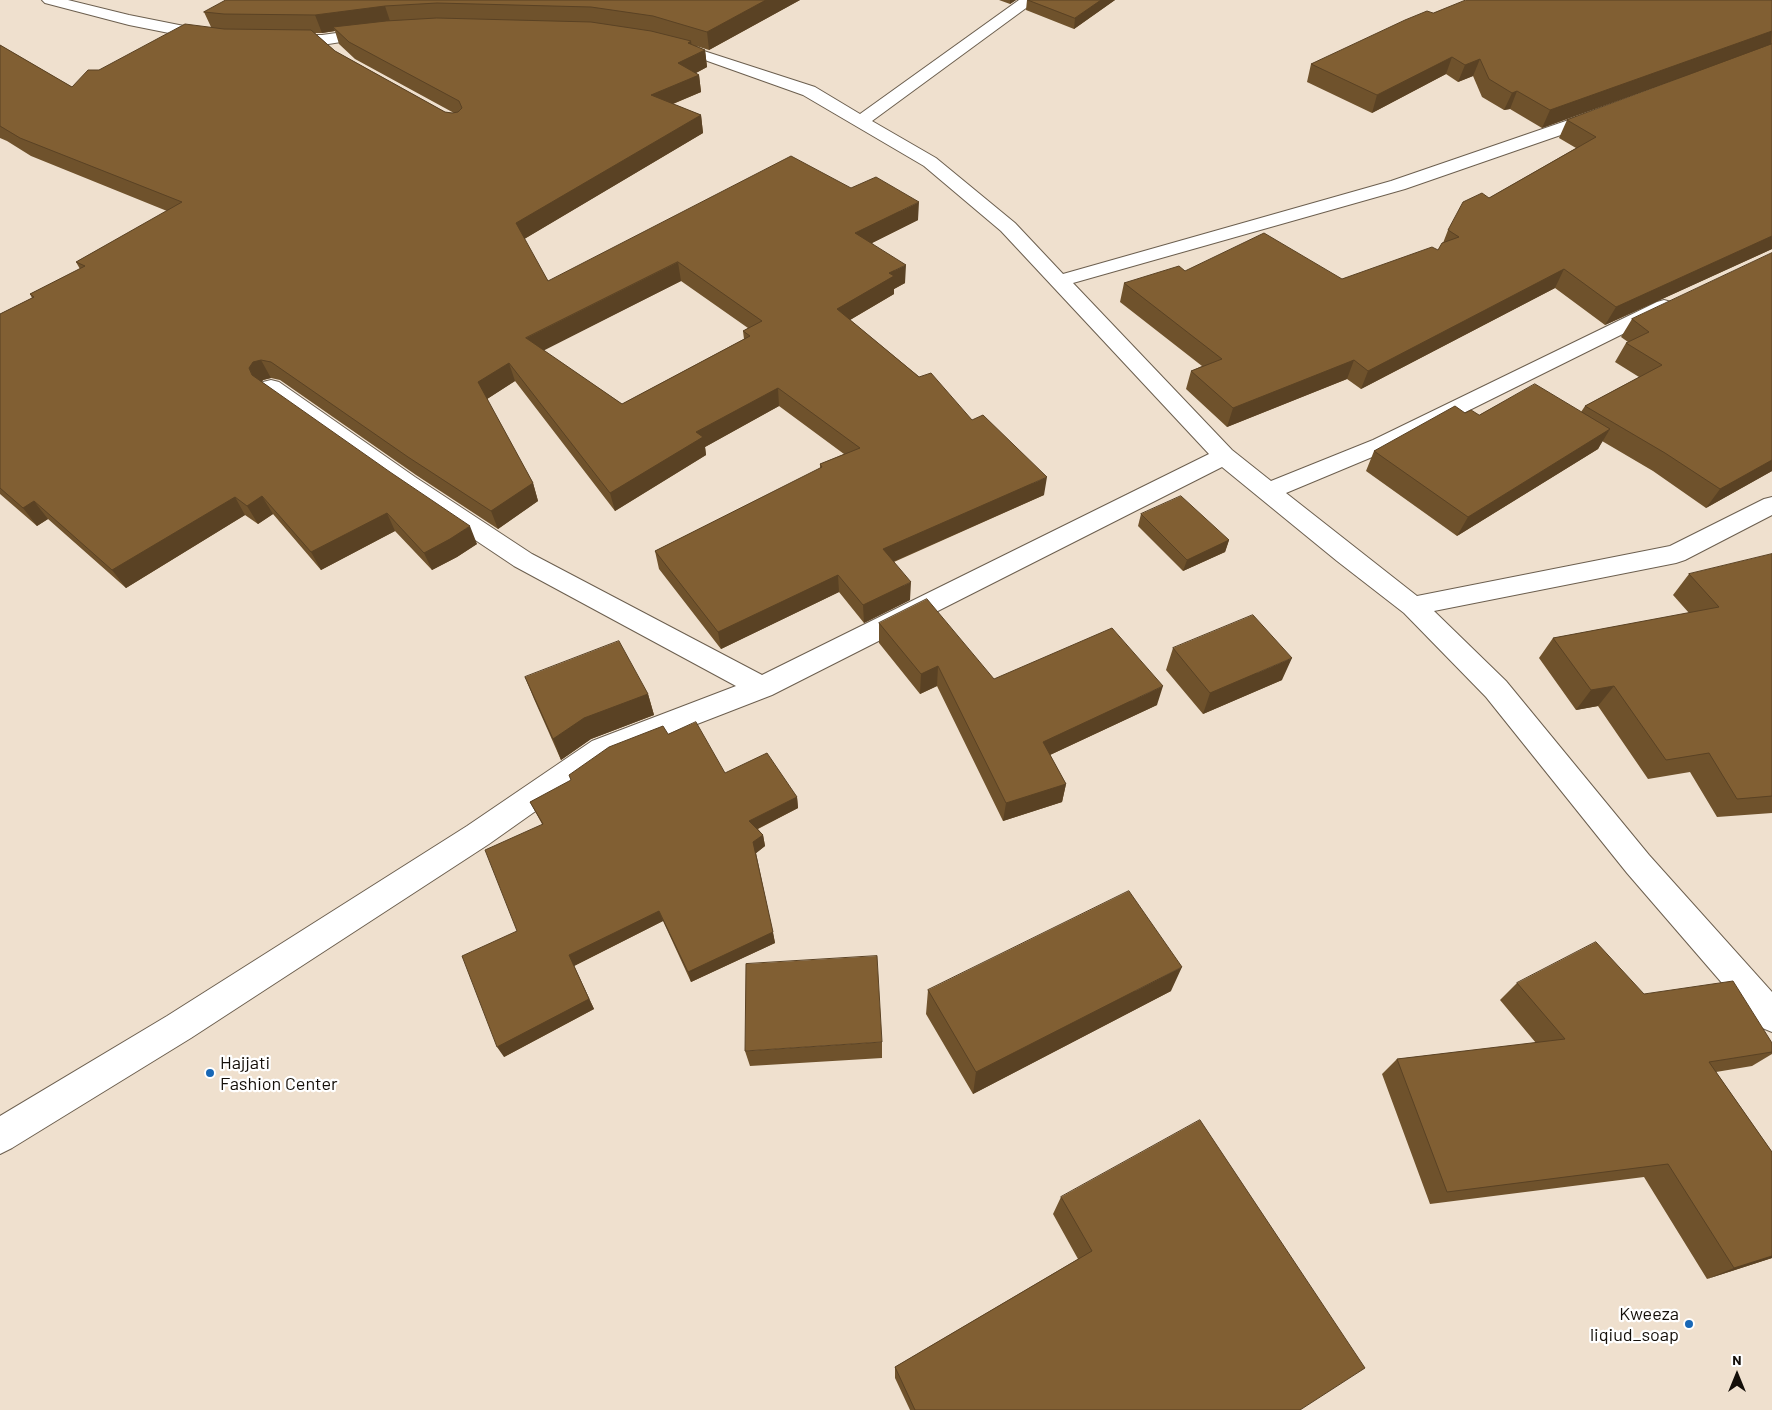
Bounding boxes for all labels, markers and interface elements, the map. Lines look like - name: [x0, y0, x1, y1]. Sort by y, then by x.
- place label: Hajjati Fashion Center: [220, 1052, 338, 1094]
- marker: Hajjati Fashion Center: [204, 1067, 216, 1079]
- place label: Kweeza liqiud_soap: [1590, 1303, 1679, 1346]
- marker: Kweeza liqiud_soap: [1683, 1318, 1695, 1330]
- north arrow: [1712, 1350, 1762, 1400]
- text: N: [1732, 1351, 1742, 1368]

